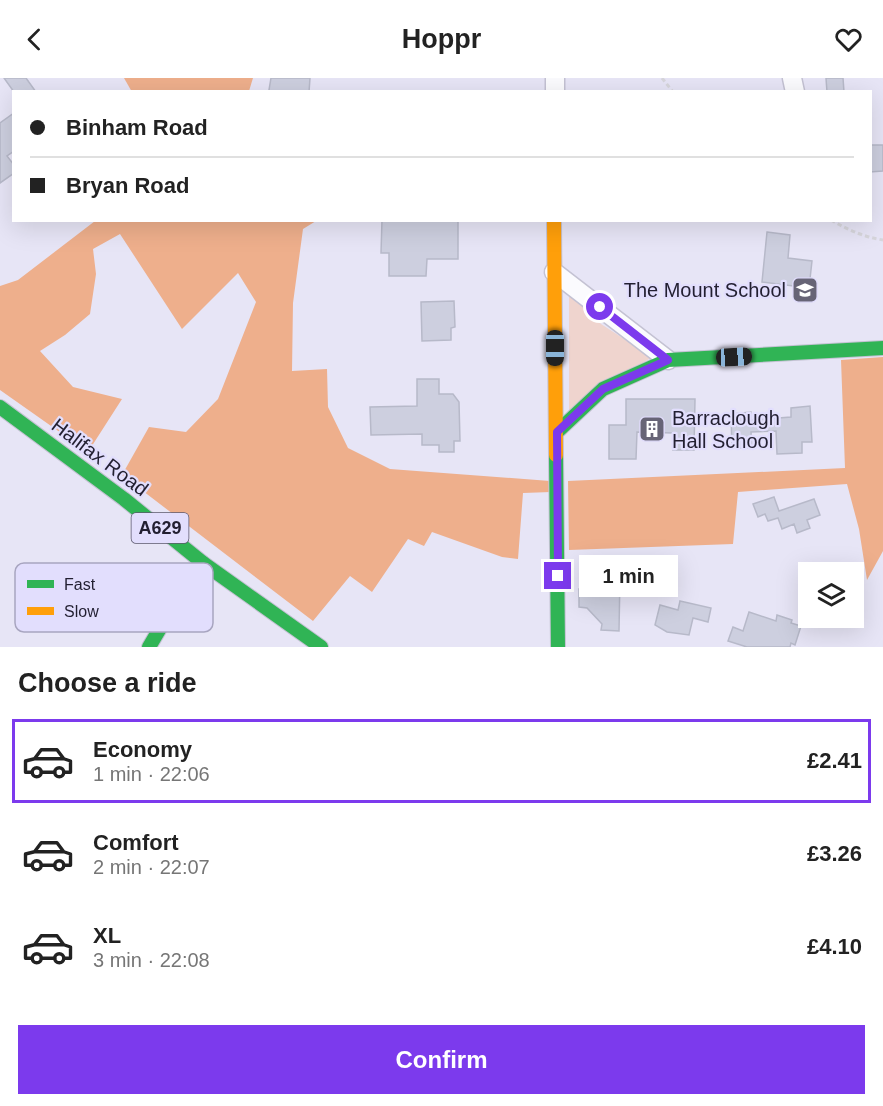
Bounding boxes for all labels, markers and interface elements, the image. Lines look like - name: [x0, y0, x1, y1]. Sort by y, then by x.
- icon: back: [18, 23, 51, 56]
- icon: heart: [832, 23, 865, 56]
- text: Hoppr: [402, 24, 481, 54]
- text: Binham Road: [66, 115, 208, 140]
- text: Bryan Road: [66, 173, 189, 198]
- school or university icon: The Mount School: [790, 275, 820, 305]
- place label: The Mount School: [624, 279, 786, 301]
- route start: [586, 293, 613, 320]
- car: [546, 330, 564, 366]
- car: [716, 347, 752, 367]
- place label: Barraclough Hall School: [672, 407, 780, 452]
- street label: Halifax Road: [48, 414, 152, 500]
- building icon: Barraclough Hall School: [637, 414, 667, 444]
- road number: A629: [132, 513, 188, 543]
- callout: 1 min: [579, 555, 678, 597]
- route end: [544, 562, 571, 589]
- map controls: [798, 562, 864, 628]
- button: layers: [798, 562, 864, 628]
- legend: [15, 563, 213, 632]
- text: 1 min: [602, 565, 655, 587]
- text: Fast: [64, 576, 96, 593]
- text: Slow: [64, 603, 99, 620]
- text: Choose a ride: [18, 668, 197, 698]
- icon: car: [21, 734, 75, 788]
- text: Economy: [93, 737, 192, 762]
- text: £2.41: [807, 748, 862, 773]
- text: 1 min · 22:06: [93, 763, 210, 785]
- icon: car: [21, 827, 75, 881]
- text: Comfort: [93, 830, 179, 855]
- text: £3.26: [807, 841, 862, 866]
- text: 2 min · 22:07: [93, 856, 210, 878]
- icon: car: [21, 920, 75, 974]
- text: XL: [93, 923, 121, 948]
- text: £4.10: [807, 934, 862, 959]
- text: 3 min · 22:08: [93, 949, 210, 971]
- button: Confirm: [18, 1025, 865, 1094]

